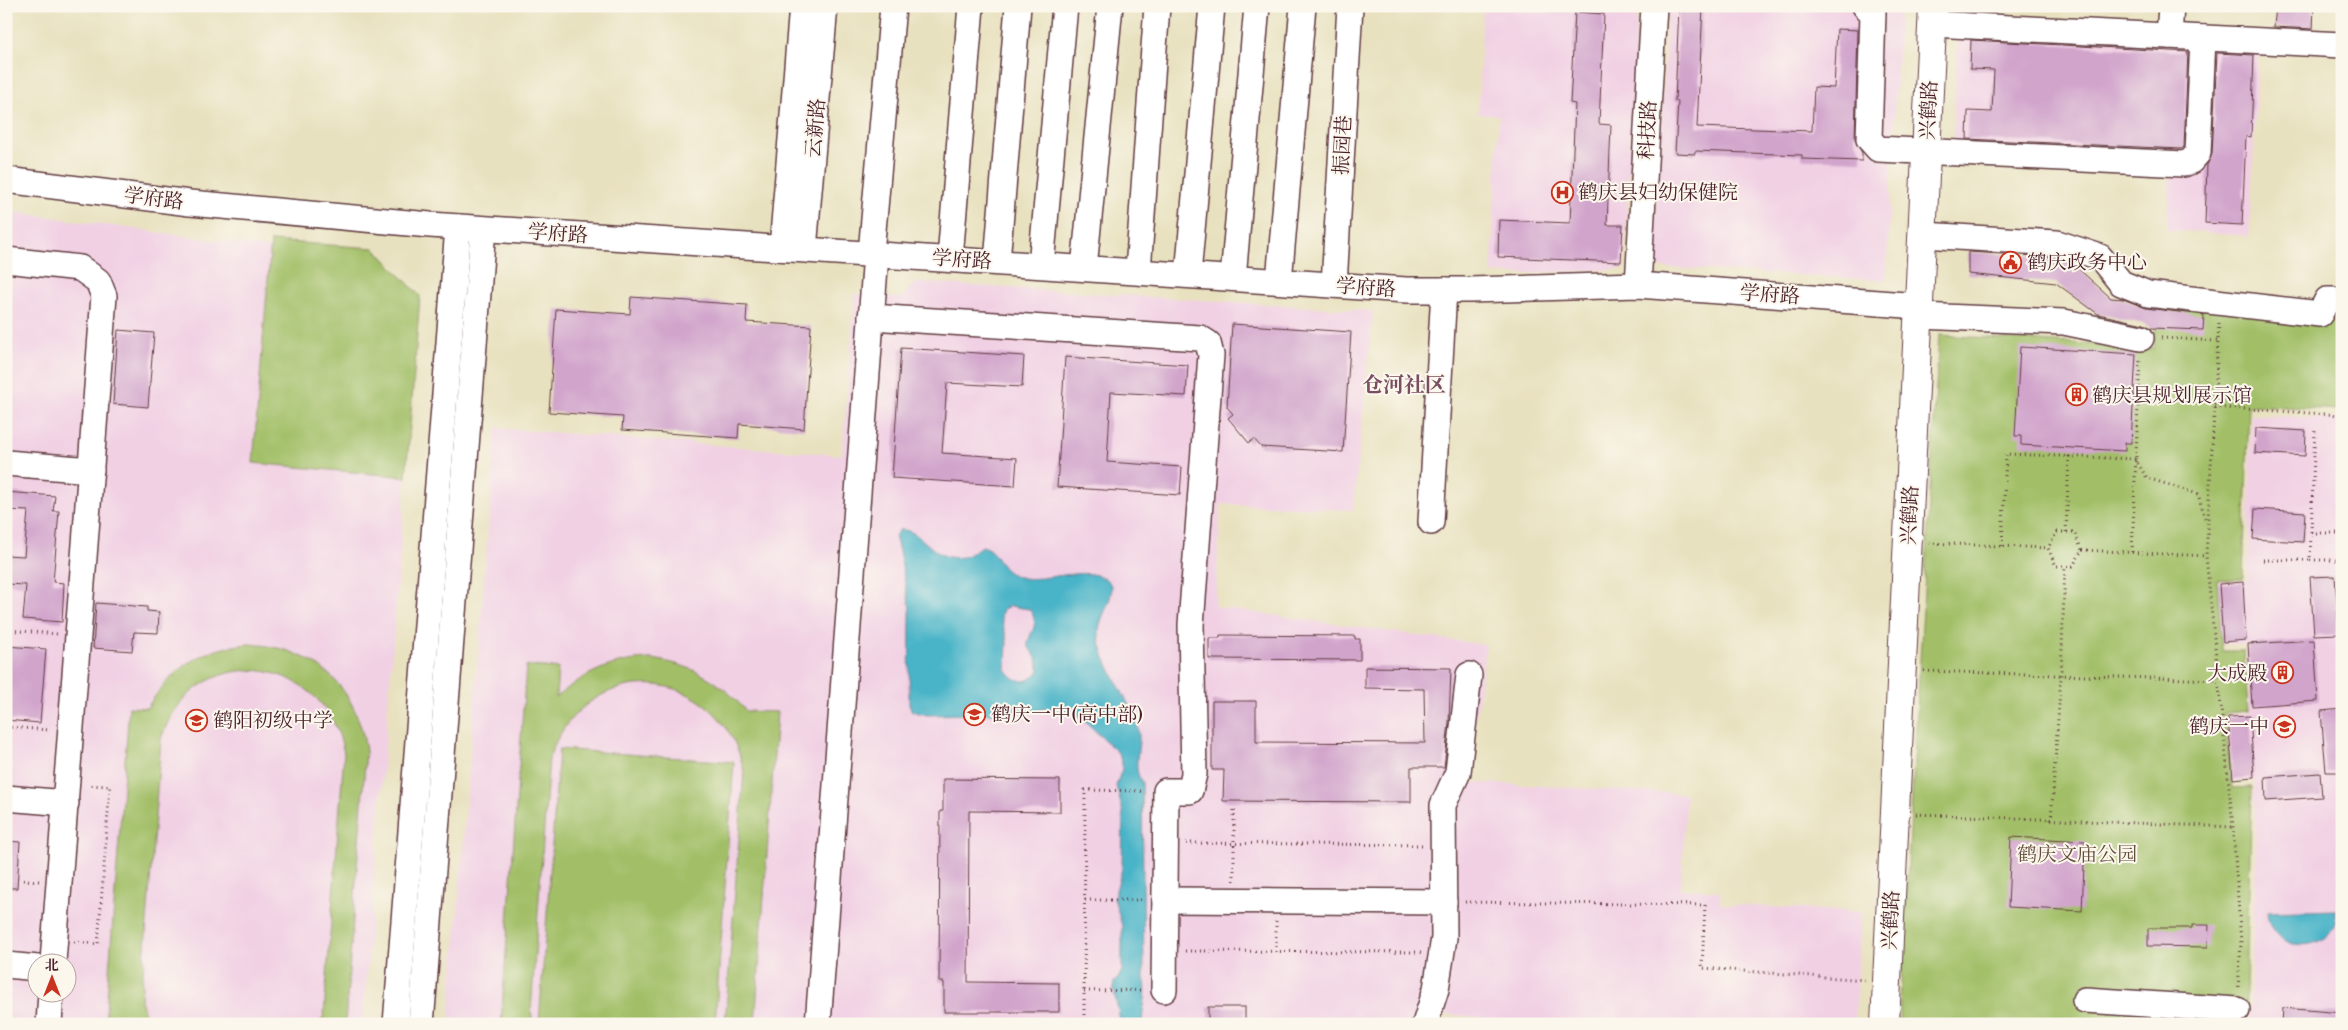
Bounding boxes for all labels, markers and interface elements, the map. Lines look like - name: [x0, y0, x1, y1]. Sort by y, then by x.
- street label: 兴鹤路: [1915, 79, 1944, 141]
- street label: 云新路: [801, 97, 832, 159]
- street label: 科技路: [1634, 99, 1663, 161]
- street label: 振园巷: [1329, 114, 1358, 176]
- hospital icon: 鹤庆县妇幼保健院: [1550, 180, 1574, 204]
- place label: 鹤庆县妇幼保健院: [1578, 181, 1738, 206]
- street label: 学府路: [123, 183, 185, 216]
- street label: 学府路: [527, 220, 589, 249]
- street label: 学府路: [931, 246, 993, 275]
- public building icon: 鹤庆政务中心: [1999, 250, 2023, 274]
- place label: 鹤庆政务中心: [2027, 251, 2147, 276]
- street label: 学府路: [1335, 274, 1397, 303]
- street label: 学府路: [1739, 281, 1801, 310]
- district label: 仓河社区: [1362, 373, 1446, 399]
- building icon: 鹤庆县规划展示馆: [2064, 383, 2088, 407]
- place label: 鹤庆县规划展示馆: [2092, 384, 2252, 409]
- street label: 兴鹤路: [1896, 484, 1925, 546]
- building icon: 大成殿: [2271, 661, 2295, 685]
- place label: 大成殿: [2207, 662, 2267, 687]
- school or university icon: 鹤庆一中(高中部): [963, 702, 987, 726]
- place label: 鹤庆一中(高中部): [991, 703, 1143, 728]
- school or university icon: 鹤阳初级中学: [185, 708, 209, 732]
- place label: 鹤阳初级中学: [213, 709, 333, 734]
- school or university icon: 鹤庆一中: [2273, 714, 2297, 738]
- place label: 鹤庆一中: [2189, 715, 2269, 740]
- park label: 鹤庆文庙公园: [2017, 843, 2137, 868]
- street label: 兴鹤路: [1877, 889, 1906, 951]
- north arrow: [28, 952, 78, 1002]
- text: 北: [45, 957, 59, 975]

